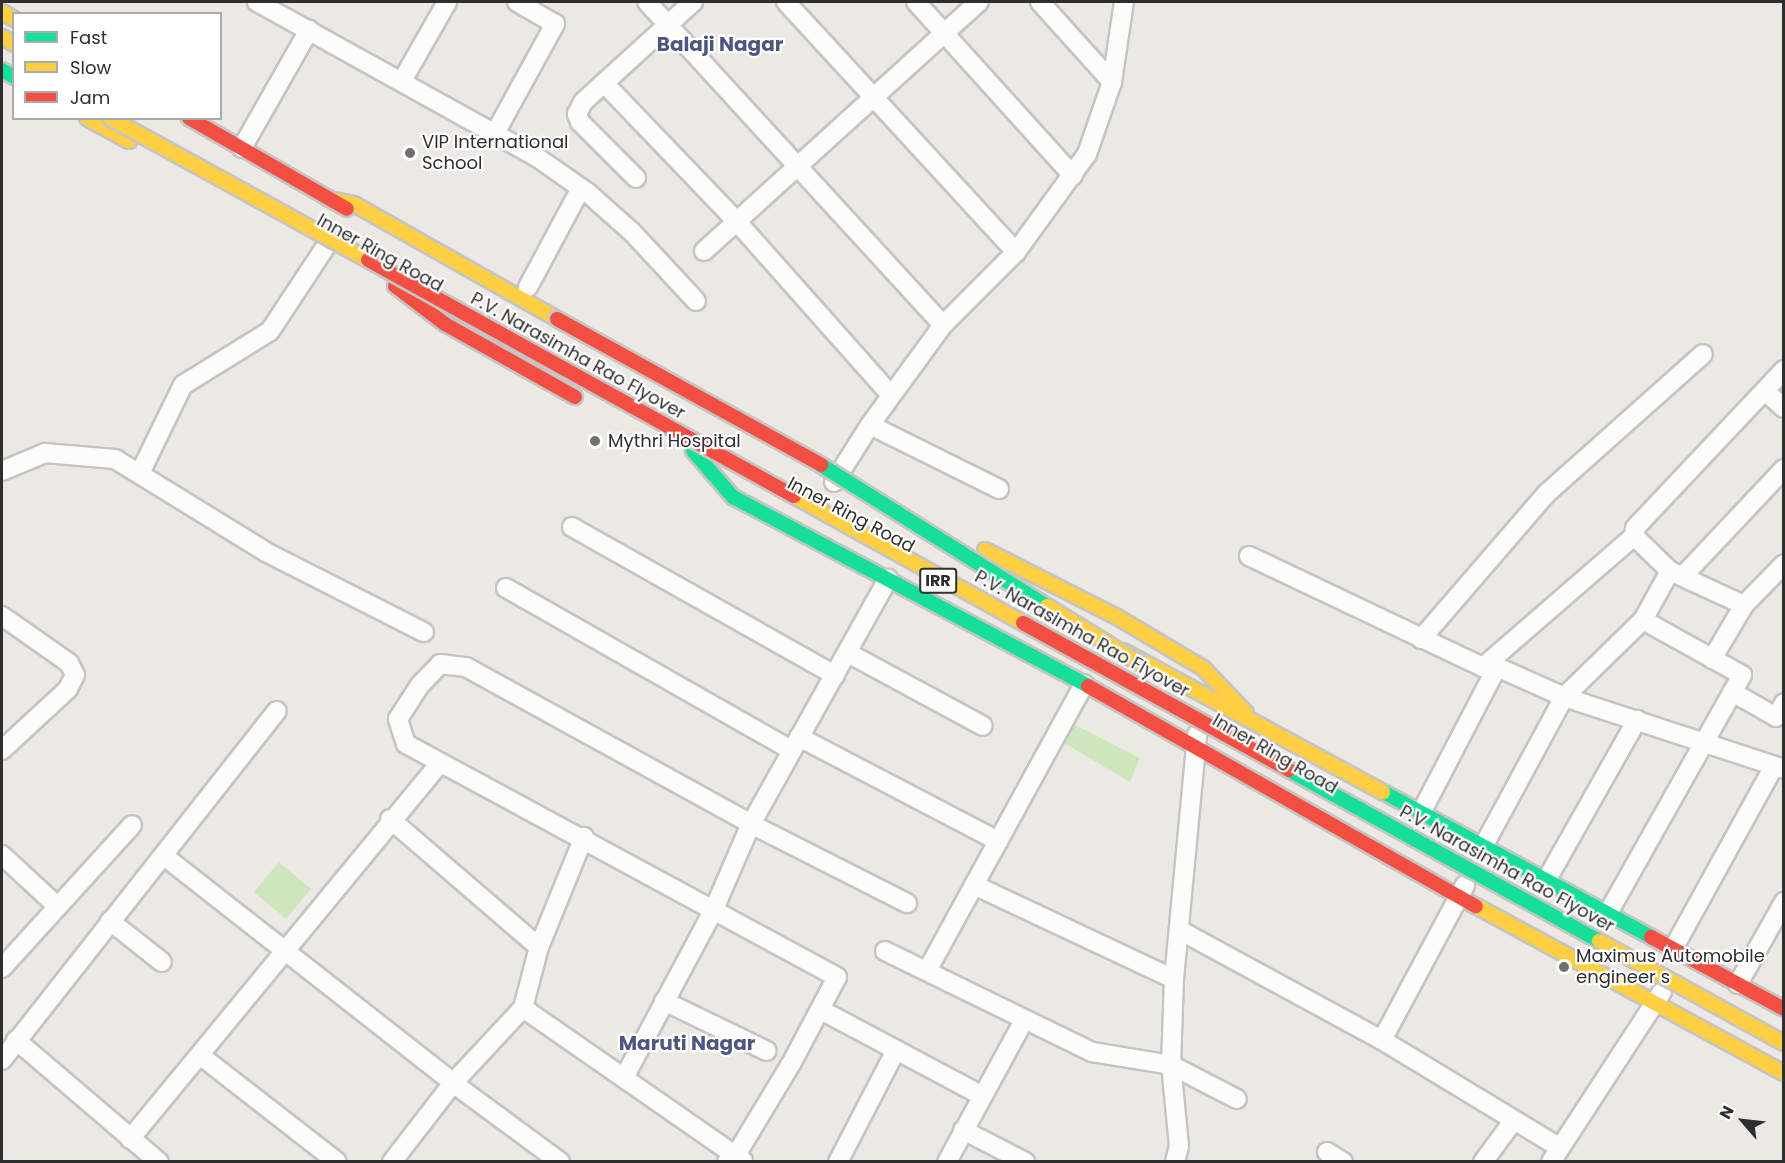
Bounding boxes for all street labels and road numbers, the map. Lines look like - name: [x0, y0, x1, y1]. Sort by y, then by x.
- street label: Inner Ring Road: [313, 209, 447, 297]
- street label: P.V. Narasimha Rao Flyover: [467, 288, 689, 424]
- street label: Inner Ring Road: [784, 472, 918, 558]
- street label: P.V. Narasimha Rao Flyover: [971, 566, 1193, 702]
- road number: IRR: [918, 568, 958, 594]
- street label: Inner Ring Road: [1209, 709, 1341, 799]
- street label: P.V. Narasimha Rao Flyover: [1396, 801, 1618, 937]

